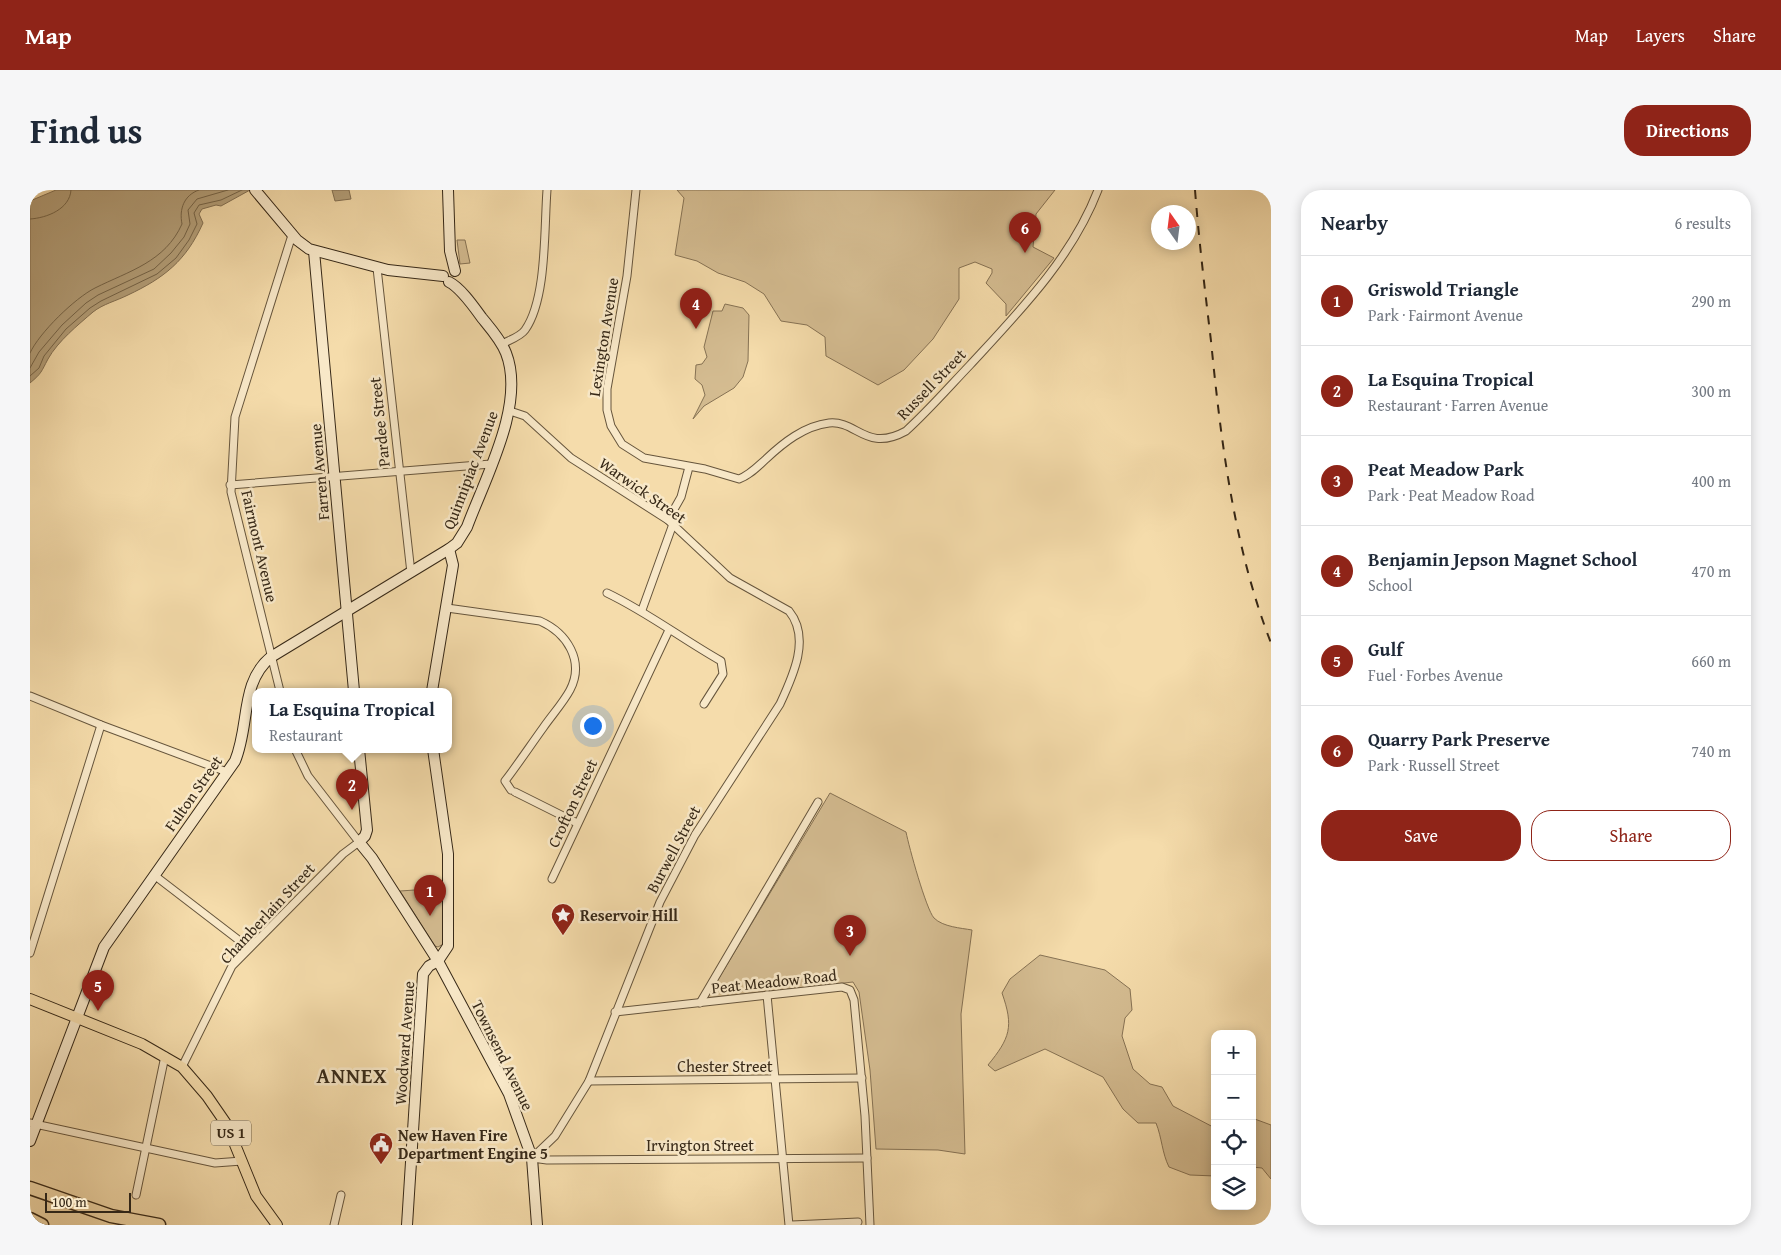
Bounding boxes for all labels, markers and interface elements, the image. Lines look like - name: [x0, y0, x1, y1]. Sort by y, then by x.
- text: Map: [25, 18, 72, 53]
- text: Map: [1575, 22, 1608, 49]
- text: Layers: [1636, 22, 1685, 49]
- text: Share: [1713, 22, 1756, 49]
- text: Find us: [30, 105, 143, 156]
- button: Directions: [1624, 105, 1751, 156]
- north arrow: [1151, 205, 1196, 250]
- text: Nearby: [1321, 207, 1388, 238]
- text: 6 results: [1674, 211, 1731, 235]
- pin: 6: [1009, 212, 1041, 253]
- text: Griswold Triangle: [1368, 275, 1519, 303]
- street label: Lexington Avenue: [582, 276, 624, 398]
- pin: 4: [680, 288, 712, 329]
- text: 1: [1333, 289, 1341, 313]
- text: 290 m: [1691, 289, 1731, 313]
- text: Park · Fairmont Avenue: [1368, 303, 1523, 327]
- street label: Russell Street: [891, 343, 972, 425]
- text: La Esquina Tropical: [1368, 365, 1534, 393]
- street label: Pardee Street: [362, 376, 396, 468]
- text: 2: [1333, 379, 1341, 403]
- text: 300 m: [1691, 379, 1731, 403]
- text: Restaurant · Farren Avenue: [1368, 393, 1548, 417]
- street label: Quinnipiac Avenue: [436, 407, 504, 533]
- street label: Farren Avenue: [303, 423, 335, 521]
- street label: Warwick Street: [594, 451, 692, 529]
- text: Peat Meadow Park: [1368, 455, 1524, 483]
- text: 3: [1333, 469, 1341, 493]
- text: 400 m: [1691, 469, 1731, 493]
- text: Park · Peat Meadow Road: [1368, 483, 1534, 507]
- street label: Fairmont Avenue: [235, 488, 285, 604]
- text: Benjamin Jepson Magnet School: [1368, 545, 1637, 573]
- text: 4: [1333, 559, 1341, 583]
- text: 470 m: [1691, 559, 1731, 583]
- text: School: [1368, 573, 1412, 597]
- text: Gulf: [1368, 635, 1403, 663]
- text: 5: [1333, 649, 1341, 673]
- text: 660 m: [1691, 649, 1731, 673]
- text: Fuel · Forbes Avenue: [1368, 663, 1503, 687]
- popup: [252, 688, 452, 753]
- text: La Esquina Tropical: [269, 695, 435, 723]
- your location: [580, 713, 606, 739]
- text: Restaurant: [269, 723, 343, 747]
- text: Quarry Park Preserve: [1368, 725, 1550, 753]
- text: 6: [1333, 739, 1341, 763]
- text: 740 m: [1691, 739, 1731, 763]
- street label: Fulton Street: [158, 750, 228, 836]
- text: Park · Russell Street: [1368, 753, 1500, 777]
- street label: Crofton Street: [541, 754, 603, 851]
- pin: 2: [336, 769, 368, 810]
- street label: Burwell Street: [640, 801, 706, 897]
- button: Save: [1321, 810, 1521, 861]
- button: Share: [1531, 810, 1731, 861]
- street label: Chamberlain Street: [214, 857, 320, 969]
- pin: 1: [414, 875, 446, 916]
- place icon: Reservoir Hill: [550, 902, 576, 936]
- place label: Reservoir Hill: [580, 903, 678, 927]
- pin: 3: [834, 915, 866, 956]
- street label: Peat Meadow Road: [710, 962, 838, 1000]
- pin: 5: [82, 970, 114, 1011]
- street label: Woodward Avenue: [388, 980, 420, 1106]
- street label: Townsend Avenue: [466, 996, 540, 1114]
- map controls: [1211, 1030, 1256, 1210]
- button: +: [1211, 1030, 1256, 1075]
- street label: Chester Street: [677, 1054, 773, 1078]
- district label: ANNEX: [316, 1060, 388, 1091]
- button: −: [1211, 1075, 1256, 1120]
- road number: US 1: [211, 1120, 251, 1146]
- button: locate: [1211, 1120, 1256, 1165]
- place label: New Haven Fire Department Engine 5: [398, 1123, 548, 1165]
- public building icon: New Haven Fire Department Engine 5: [368, 1131, 394, 1165]
- street label: Irvington Street: [646, 1133, 754, 1157]
- button: layers: [1211, 1165, 1256, 1210]
- scale bar: [45, 1190, 131, 1213]
- text: 100 m: [52, 1192, 87, 1212]

